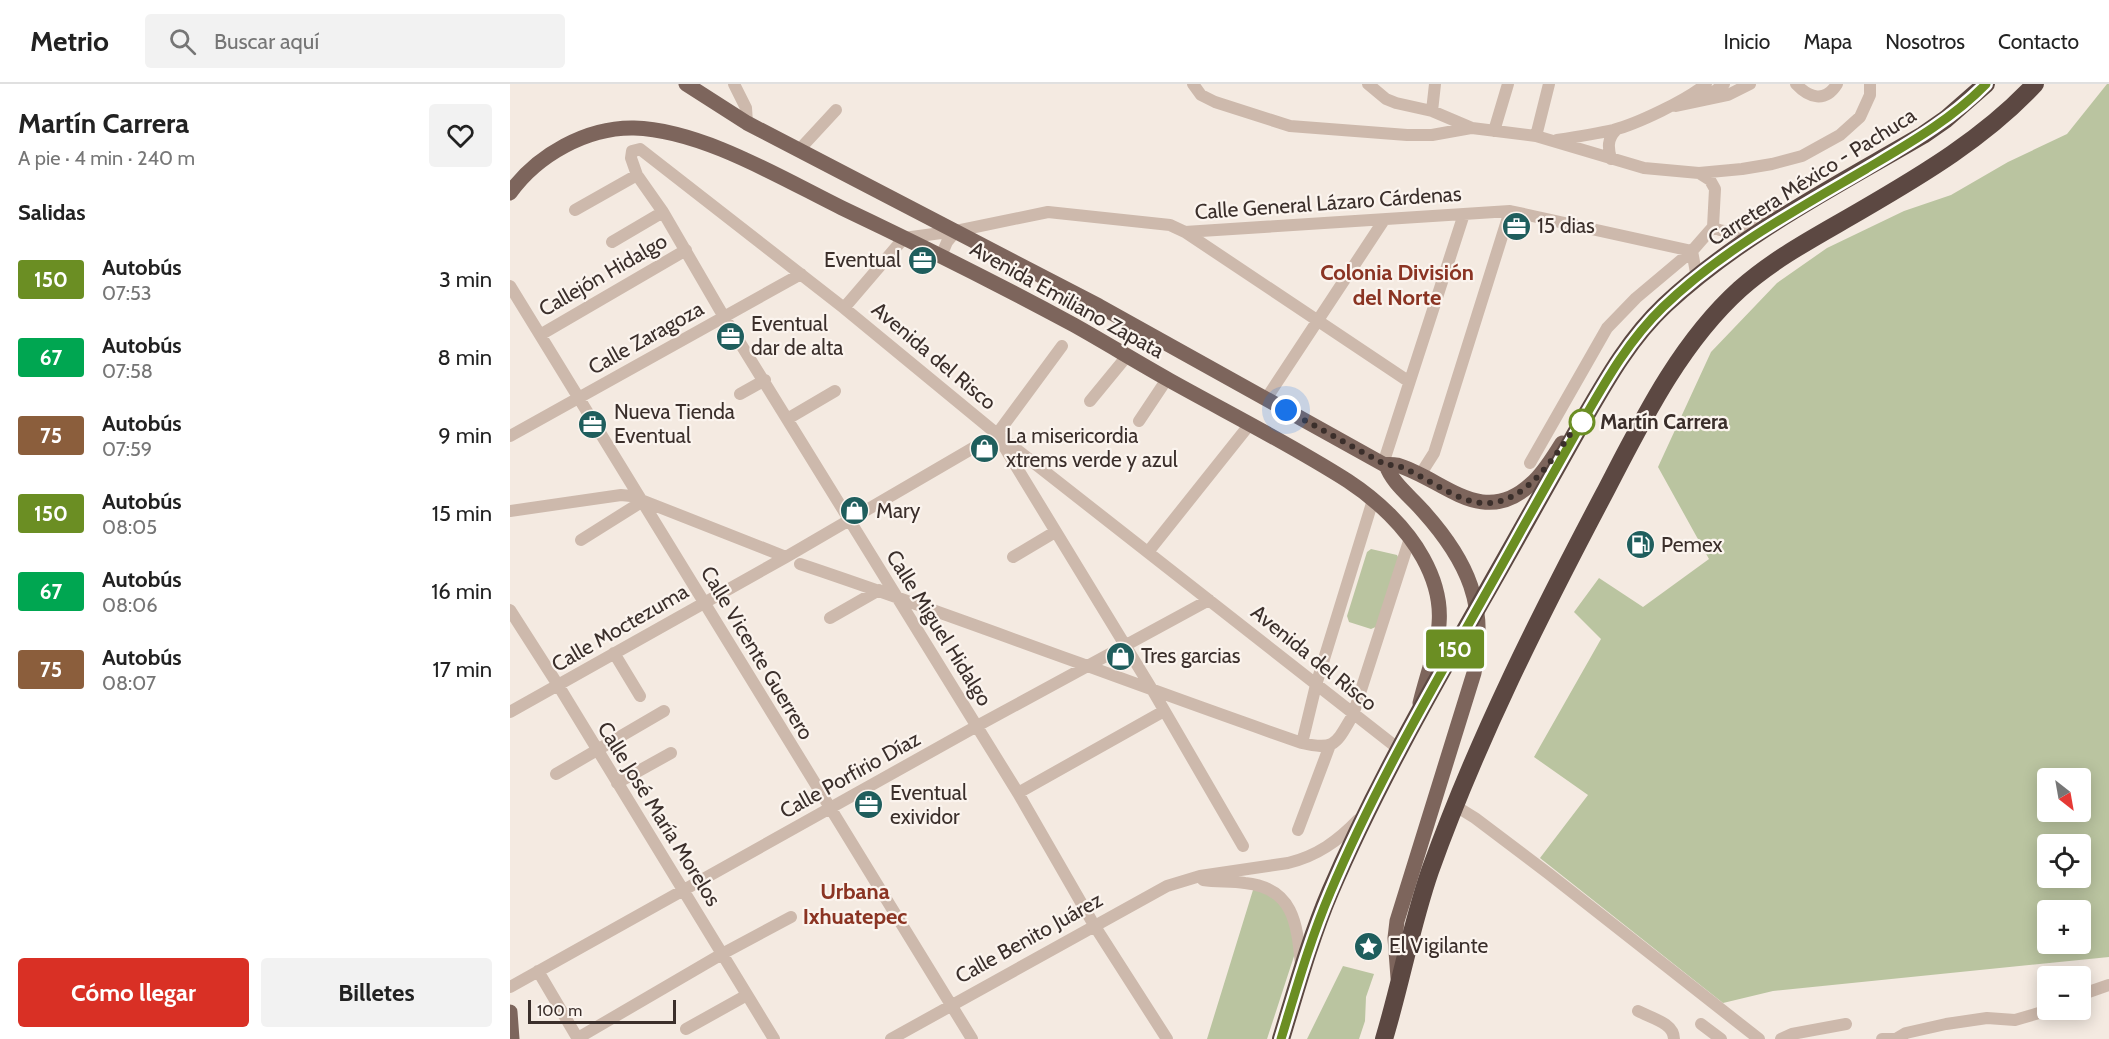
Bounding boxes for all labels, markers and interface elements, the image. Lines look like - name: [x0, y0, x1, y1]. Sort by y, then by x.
- search box: [145, 14, 565, 68]
- text: Metrio: [30, 24, 109, 58]
- icon: search: [166, 25, 199, 58]
- text: Buscar aquí: [214, 28, 319, 55]
- text: Inicio: [1723, 29, 1770, 54]
- text: Mapa: [1803, 29, 1852, 54]
- text: Nosotros: [1885, 29, 1965, 54]
- text: Contacto: [1998, 29, 2079, 54]
- street label: Carretera México - Pachuca: [1703, 102, 1920, 251]
- button: heart: [429, 104, 492, 167]
- text: Martín Carrera: [18, 106, 189, 140]
- text: A pie · 4 min · 240 m: [18, 146, 195, 170]
- street label: Calle General Lázaro Cárdenas: [1194, 181, 1462, 224]
- text: Salidas: [18, 199, 86, 226]
- office icon: 15 dias: [1500, 210, 1532, 242]
- place label: 15 dias: [1537, 213, 1595, 238]
- street label: Callejón Hidalgo: [534, 228, 672, 322]
- street label: Avenida Emiliano Zapata: [966, 236, 1168, 363]
- office icon: Eventual: [906, 244, 938, 276]
- place label: Eventual: [824, 247, 901, 272]
- text: Autobús: [102, 254, 182, 281]
- district label: Colonia División del Norte: [1320, 259, 1474, 311]
- text: 3 min: [439, 266, 492, 293]
- text: 150: [34, 267, 68, 292]
- text: 07:53: [102, 281, 152, 305]
- street label: Calle Zaragoza: [584, 296, 708, 380]
- street label: Avenida del Risco: [867, 296, 1002, 415]
- place label: Eventual dar de alta: [751, 311, 843, 360]
- office icon: Eventual dar de alta: [714, 320, 746, 352]
- text: Autobús: [102, 332, 182, 359]
- text: 8 min: [437, 344, 492, 371]
- text: 67: [40, 345, 62, 370]
- text: 07:58: [102, 359, 153, 383]
- your location: [1271, 395, 1301, 425]
- place label: Nueva Tienda Eventual: [614, 399, 735, 448]
- office icon: Nueva Tienda Eventual: [577, 408, 609, 440]
- marker: Martín Carrera: [1569, 409, 1595, 435]
- place label: Martín Carrera: [1600, 409, 1729, 434]
- text: Autobús: [102, 410, 182, 437]
- text: 9 min: [438, 422, 492, 449]
- text: 75: [40, 423, 62, 448]
- place label: La misericordia xtrems verde y azul: [1006, 423, 1178, 472]
- shop icon: La misericordia xtrems verde y azul: [969, 432, 1001, 464]
- text: 07:59: [102, 437, 152, 461]
- text: Autobús: [102, 488, 182, 515]
- shop icon: Mary: [839, 495, 871, 527]
- place label: Mary: [876, 498, 921, 523]
- text: 15 min: [432, 500, 492, 527]
- text: 150: [34, 501, 68, 526]
- text: 08:05: [102, 515, 157, 539]
- fuel station icon: Pemex: [1624, 529, 1656, 561]
- place label: Pemex: [1661, 532, 1723, 557]
- street label: Calle Miguel Hidalgo: [881, 545, 998, 710]
- street label: Calle Vicente Guerrero: [696, 561, 819, 744]
- text: Autobús: [102, 566, 182, 593]
- text: 16 min: [431, 578, 492, 605]
- street label: Calle Moctezuma: [547, 578, 692, 677]
- text: 67: [40, 579, 62, 604]
- text: 08:06: [102, 593, 158, 617]
- street label: Avenida del Risco: [1246, 599, 1382, 716]
- line badge: 150: [1420, 630, 1490, 668]
- text: 150: [1438, 637, 1472, 662]
- shop icon: Tres garcias: [1104, 640, 1136, 672]
- place label: Tres garcias: [1141, 643, 1241, 668]
- text: Autobús: [102, 644, 182, 671]
- text: 17 min: [433, 656, 492, 683]
- text: 75: [40, 657, 62, 682]
- text: 08:07: [102, 671, 156, 695]
- street label: Calle José María Morelos: [593, 717, 726, 911]
- street label: Calle Porfirio Díaz: [775, 726, 924, 823]
- north arrow: [2037, 768, 2091, 822]
- map controls: [2037, 768, 2091, 1020]
- place label: Eventual exividor: [890, 780, 967, 829]
- office icon: Eventual exividor: [853, 789, 885, 821]
- button: locate: [2037, 834, 2091, 888]
- district label: Urbana Ixhuatepec: [803, 878, 907, 930]
- street label: Calle Benito Juárez: [951, 887, 1107, 988]
- button: +: [2037, 900, 2091, 954]
- place icon: El Vigilante: [1352, 930, 1384, 962]
- place label: El Vigilante: [1389, 933, 1488, 958]
- button: Cómo llegar: [18, 958, 249, 1027]
- button: Billetes: [261, 958, 492, 1027]
- button: −: [2037, 966, 2091, 1020]
- scale bar: [528, 997, 676, 1024]
- text: 100 m: [537, 1001, 582, 1020]

